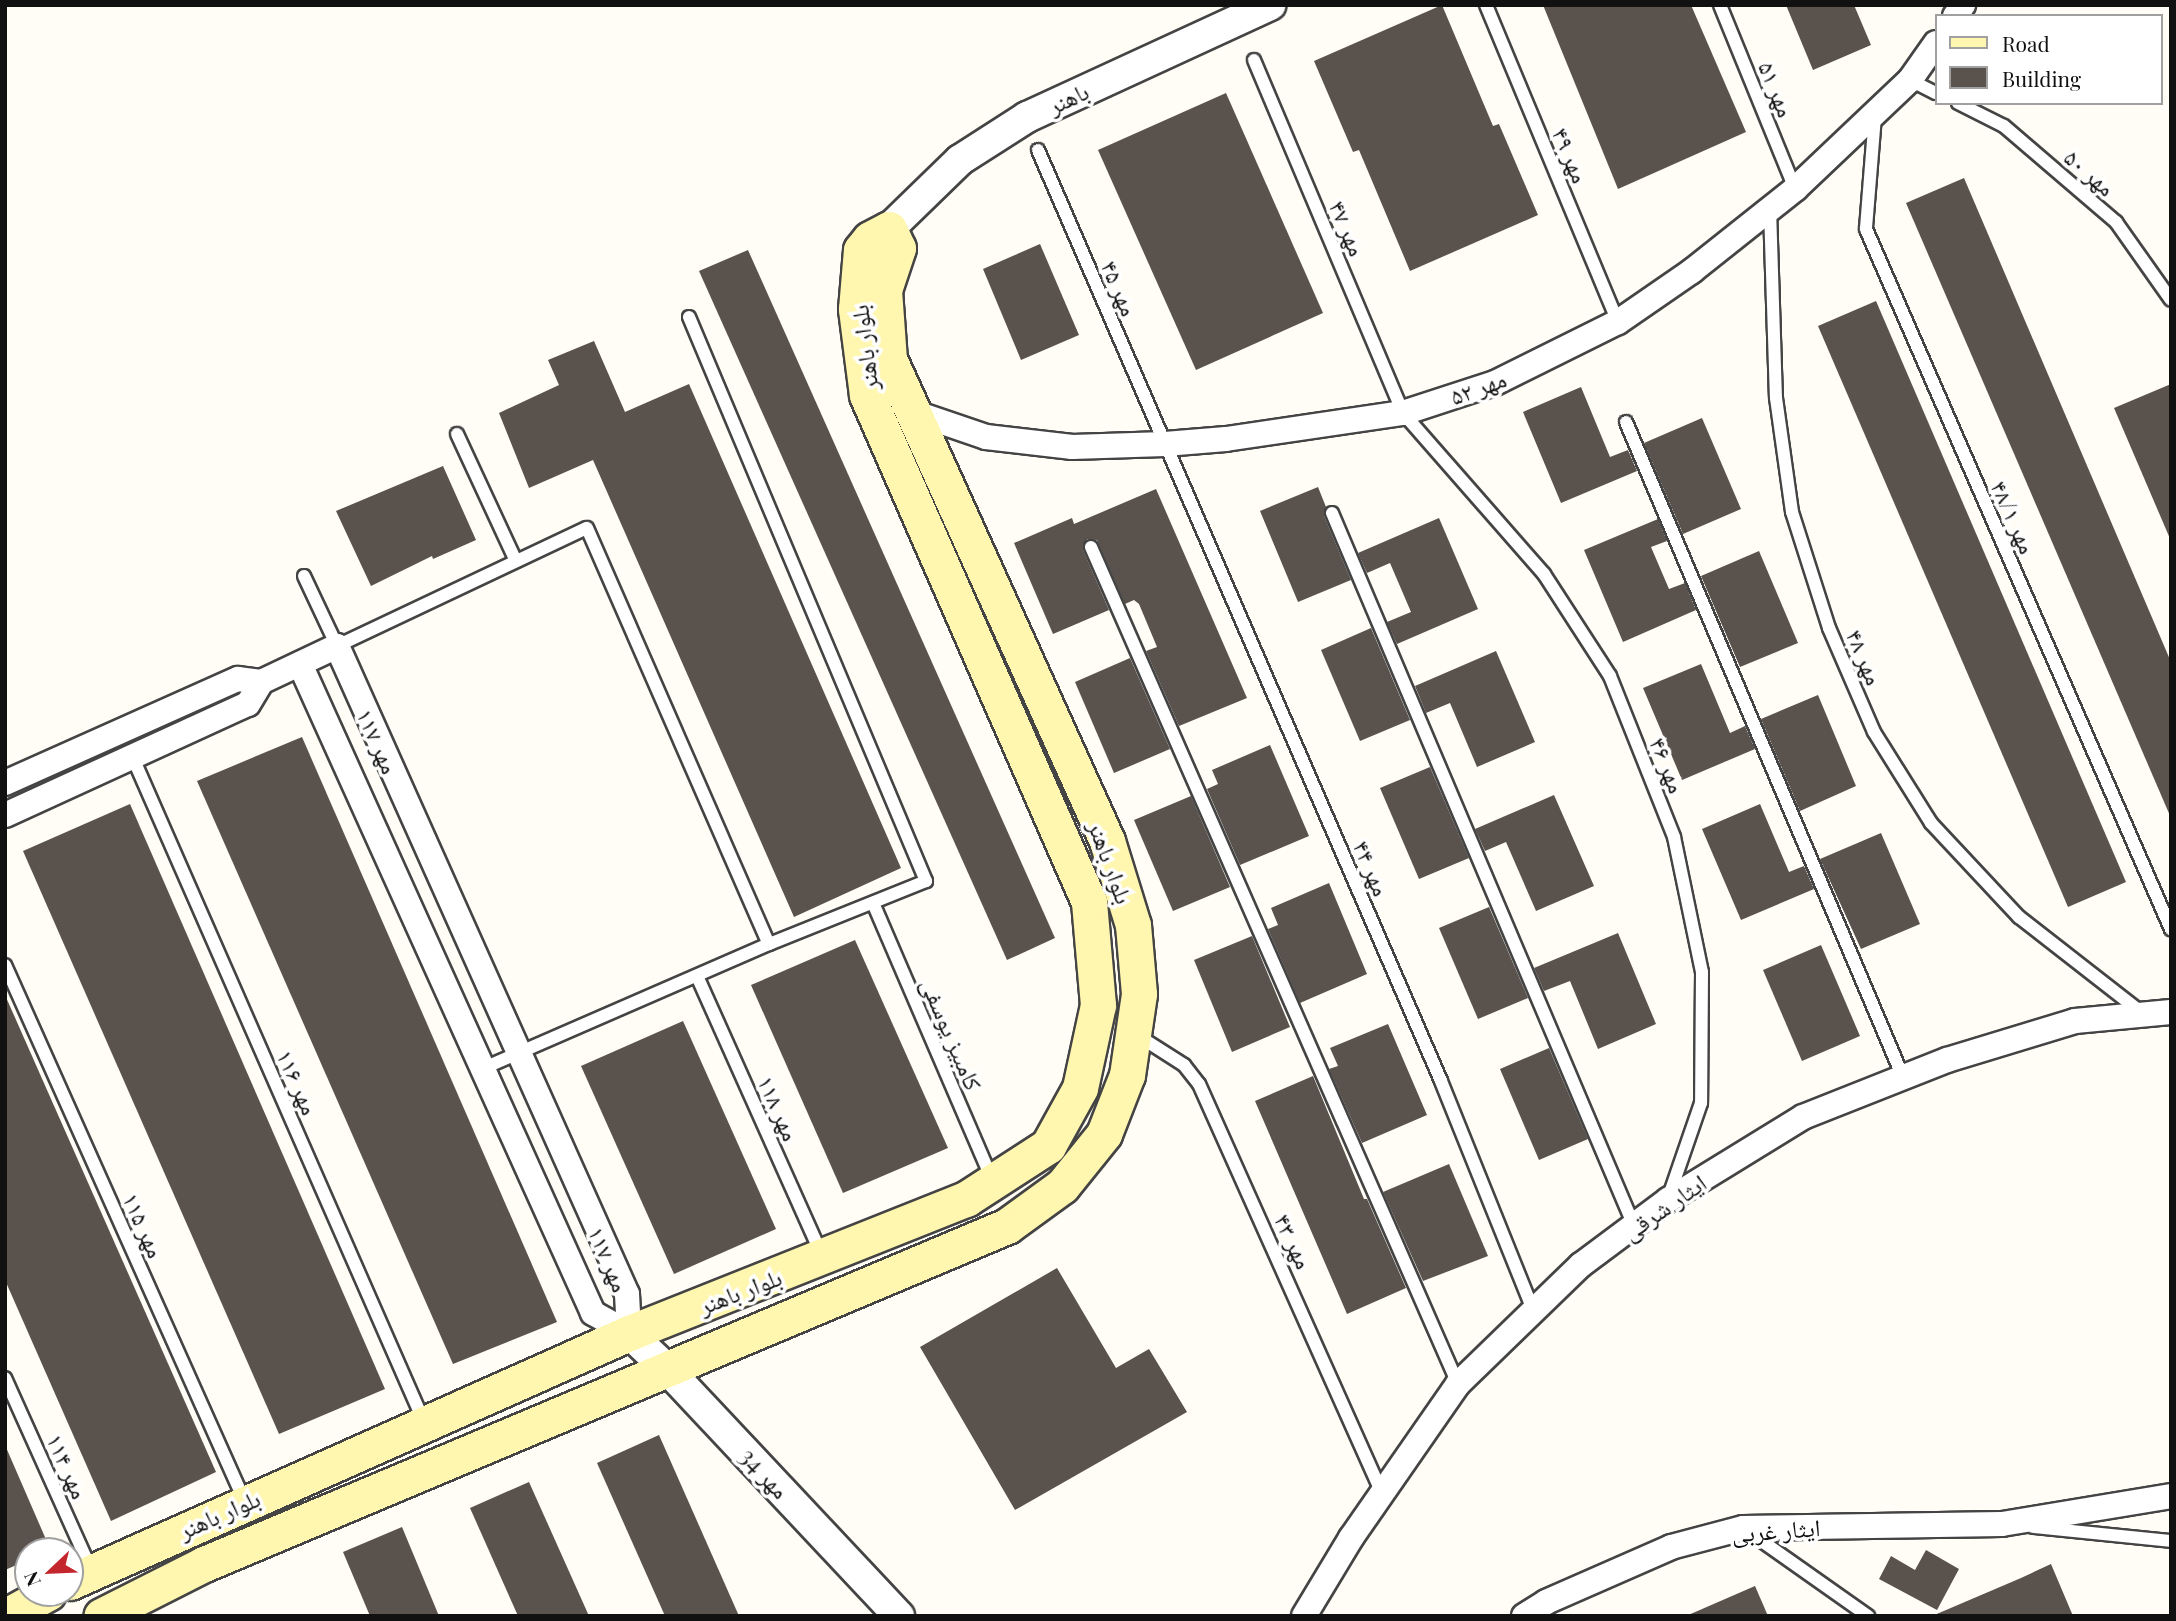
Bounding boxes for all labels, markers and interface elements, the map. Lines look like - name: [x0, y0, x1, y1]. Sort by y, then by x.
- legend: [1934, 14, 2162, 105]
- text: Road: [2002, 29, 2050, 57]
- street label: مهر ۵۱: [1753, 57, 1801, 121]
- text: Building: [2002, 64, 2081, 92]
- street label: باهنر: [1043, 76, 1093, 120]
- street label: مهر ۴۹: [1547, 123, 1595, 187]
- street label: مهر ۵۰: [2059, 142, 2121, 202]
- street label: مهر ۴۷: [1324, 196, 1372, 260]
- street label: مهر ۴۵: [1096, 256, 1144, 320]
- street label: بلوار باهنر: [844, 303, 884, 393]
- street label: مهر ۵۲: [1446, 364, 1510, 410]
- street label: مهر ۴۸/۱: [1985, 476, 2043, 558]
- street label: مهر ۴۸: [1841, 625, 1889, 689]
- street label: مهر ۱۱۷: [351, 704, 405, 778]
- street label: مهر ۴۶: [1644, 733, 1692, 797]
- street label: بلوار باهنر: [1083, 817, 1139, 907]
- street label: مهر ۴۴: [1348, 836, 1396, 900]
- street label: کامبیز یوسفی: [915, 973, 989, 1095]
- street label: مهر ۱۱۶: [271, 1045, 325, 1119]
- street label: مهر ۱۱۸: [752, 1071, 806, 1145]
- street label: ایثار شرقی: [1616, 1168, 1712, 1246]
- street label: مهر ۱۱۵: [117, 1188, 171, 1262]
- street label: مهر ۴۳: [1269, 1209, 1319, 1273]
- street label: مهر ۱۱۷: [582, 1222, 636, 1296]
- street label: بلوار باهنر: [695, 1262, 785, 1320]
- street label: مهر ۱۱۴: [41, 1429, 95, 1503]
- street label: مهر 34: [735, 1442, 795, 1504]
- street label: بلوار باهنر: [174, 1483, 264, 1545]
- street label: ایثار غربی: [1731, 1513, 1821, 1547]
- north arrow: [14, 1537, 84, 1607]
- text: N: [17, 1568, 46, 1591]

